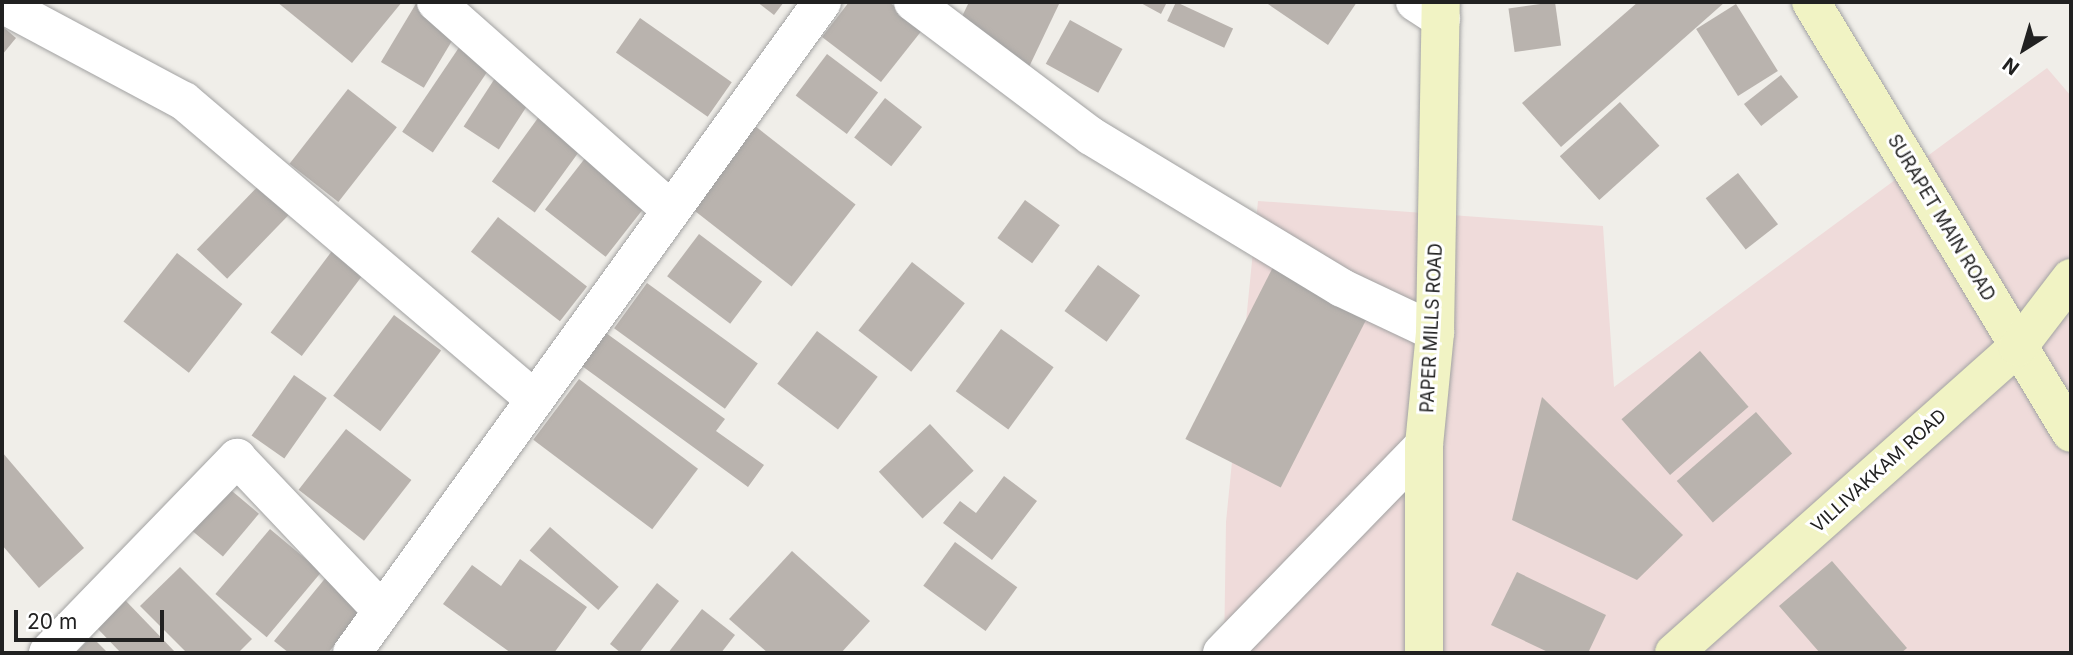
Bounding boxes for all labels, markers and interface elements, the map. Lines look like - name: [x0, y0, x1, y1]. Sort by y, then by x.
- north arrow: [1989, 14, 2059, 84]
- text: N: [1998, 53, 2024, 80]
- street label: SURAPET MAIN ROAD: [1883, 131, 1999, 305]
- street label: PAPER MILLS ROAD: [1417, 243, 1447, 413]
- street label: VILLIVAKKAM ROAD: [1807, 405, 1951, 537]
- scale bar: [18, 596, 168, 640]
- text: 20 m: [27, 609, 77, 634]

